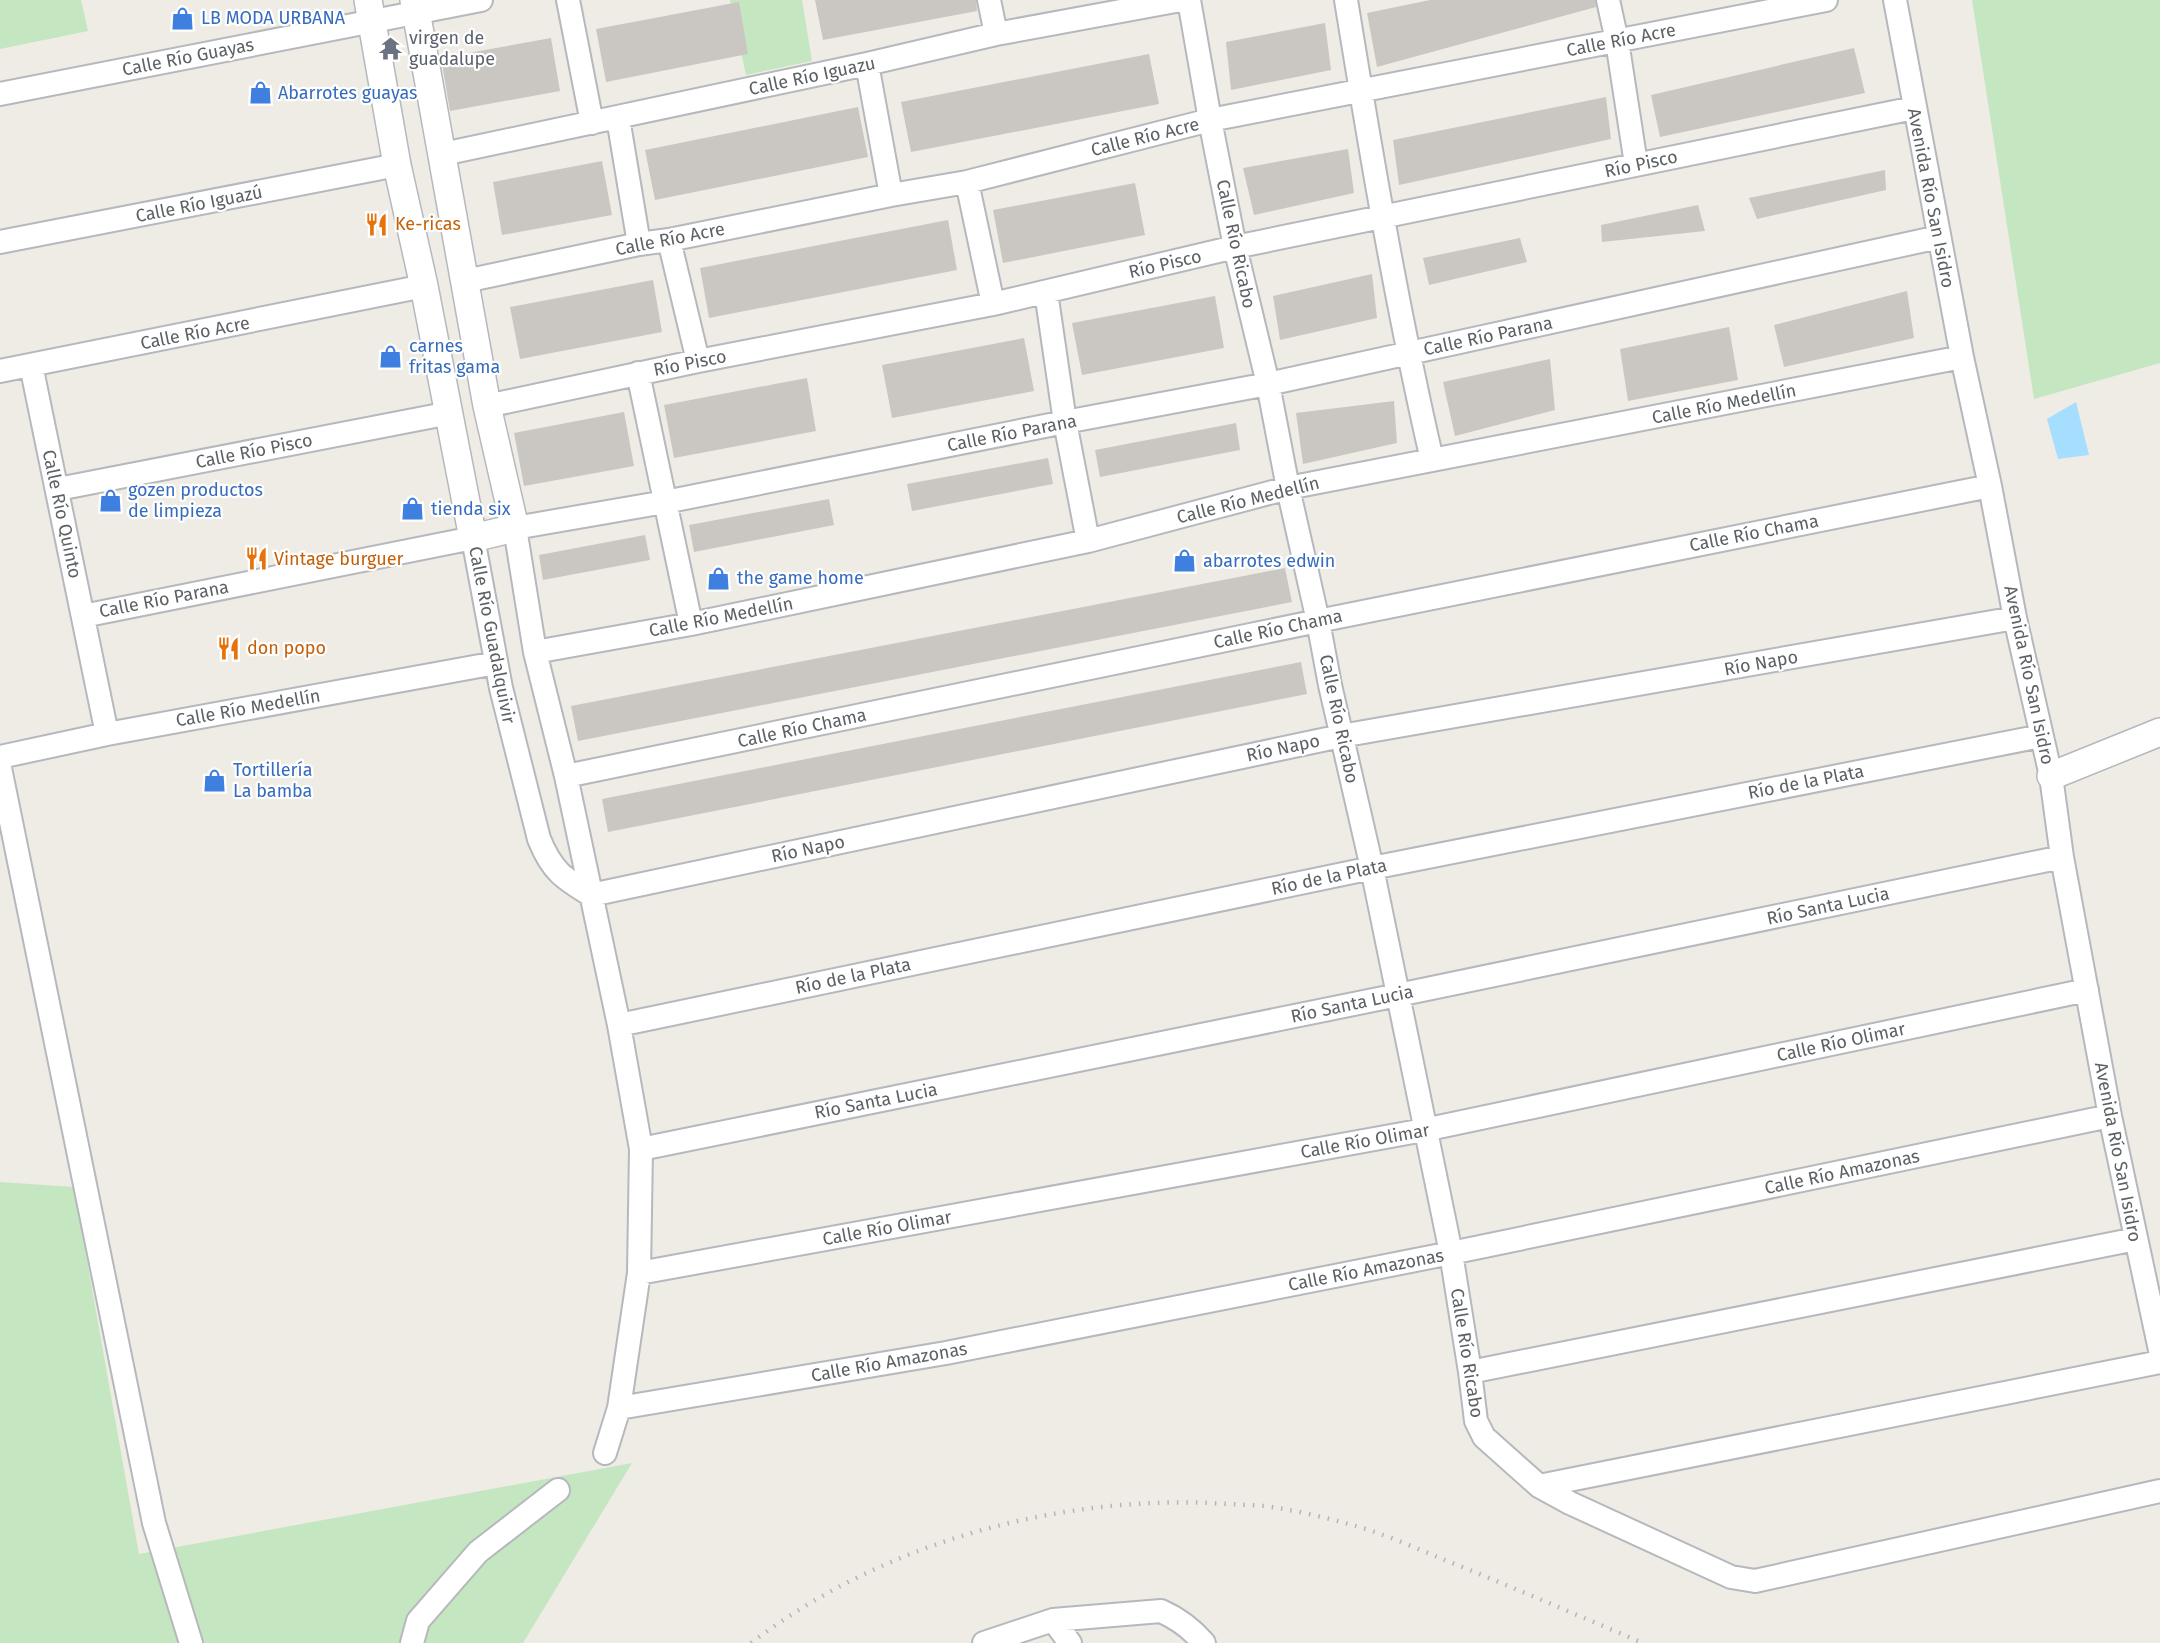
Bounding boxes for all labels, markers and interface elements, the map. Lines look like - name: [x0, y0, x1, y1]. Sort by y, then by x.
- shop icon: LB MODA URBANA: [170, 5, 196, 31]
- place label: LB MODA URBANA: [201, 7, 346, 29]
- street label: Calle Río Acre: [1564, 19, 1678, 61]
- place label: virgen de guadalupe: [409, 27, 495, 70]
- street label: Calle Río Guayas: [120, 33, 256, 81]
- temple icon: virgen de guadalupe: [378, 35, 404, 61]
- street label: Calle Río Iguazu: [747, 52, 877, 100]
- shop icon: Abarrotes guayas: [247, 80, 273, 106]
- place label: Abarrotes guayas: [278, 82, 417, 104]
- street label: Avenida Río San Isidro: [1903, 106, 1959, 290]
- street label: Calle Río Acre: [1089, 113, 1201, 161]
- street label: Río Pisco: [1603, 146, 1679, 182]
- street label: Calle Río Ricabo: [1212, 178, 1260, 310]
- street label: Calle Río Iguazú: [134, 181, 264, 227]
- restaurant icon: Ke-ricas: [364, 211, 390, 237]
- place label: Ke-ricas: [395, 213, 461, 235]
- street label: Calle Río Acre: [613, 218, 727, 260]
- street label: Río Pisco: [1126, 245, 1204, 283]
- street label: Calle Río Acre: [138, 312, 252, 354]
- street label: Calle Río Parana: [1421, 312, 1555, 360]
- place label: carnes fritas gama: [409, 335, 500, 378]
- shop icon: carnes fritas gama: [378, 343, 404, 369]
- street label: Río Pisco: [652, 345, 728, 381]
- street label: Calle Río Medellín: [1650, 379, 1798, 429]
- street label: Calle Río Parana: [945, 410, 1079, 456]
- street label: Calle Río Pisco: [194, 429, 314, 473]
- street label: Calle Río Quinto: [38, 448, 86, 580]
- street label: Calle Río Medellín: [1174, 472, 1322, 528]
- place label: gozen productos de limpieza: [128, 479, 263, 522]
- shop icon: gozen productos de limpieza: [97, 487, 123, 513]
- shop icon: tienda six: [400, 496, 426, 522]
- place label: tienda six: [431, 498, 511, 520]
- street label: Calle Río Chama: [1687, 510, 1821, 556]
- street label: Calle Río Guadalquivir: [464, 544, 520, 726]
- restaurant icon: Vintage burguer: [243, 546, 269, 572]
- place label: Vintage burguer: [274, 548, 404, 570]
- shop icon: abarrotes edwin: [1172, 548, 1198, 574]
- place label: abarrotes edwin: [1203, 550, 1335, 572]
- shop icon: the game home: [706, 565, 732, 591]
- place label: the game home: [737, 567, 864, 589]
- street label: Calle Río Parana: [97, 576, 231, 622]
- street label: Avenida Río San Isidro: [1999, 583, 2059, 767]
- street label: Calle Río Medellín: [647, 592, 795, 642]
- street label: Calle Río Chama: [1212, 605, 1344, 653]
- restaurant icon: don popo: [216, 635, 242, 661]
- place label: don popo: [247, 637, 326, 659]
- street label: Río Napo: [1722, 646, 1800, 680]
- street label: Calle Río Ricabo: [1315, 653, 1363, 785]
- street label: Calle Río Medellín: [174, 684, 322, 732]
- street label: Calle Río Chama: [736, 704, 868, 752]
- street label: Río Napo: [1244, 729, 1322, 767]
- place label: Tortillería La bamba: [233, 759, 312, 802]
- street label: Río de la Plata: [1746, 760, 1866, 804]
- shop icon: Tortillería La bamba: [202, 767, 228, 793]
- street label: Río Napo: [769, 830, 847, 868]
- street label: Río de la Plata: [1269, 854, 1389, 900]
- street label: Río Santa Lucia: [1765, 882, 1891, 930]
- street label: Río de la Plata: [793, 953, 913, 999]
- street label: Río Santa Lucia: [1289, 980, 1415, 1028]
- street label: Calle Río Olimar: [1775, 1018, 1907, 1066]
- street label: Avenida Río San Isidro: [2090, 1060, 2146, 1244]
- street label: Río Santa Lucia: [813, 1078, 939, 1124]
- street label: Calle Río Olimar: [1299, 1119, 1431, 1163]
- street label: Calle Río Amazonas: [1762, 1145, 1922, 1199]
- street label: Calle Río Olimar: [821, 1206, 953, 1250]
- street label: Calle Río Amazonas: [1286, 1244, 1446, 1296]
- street label: Calle Río Ricabo: [1446, 1286, 1488, 1420]
- street label: Calle Río Amazonas: [809, 1337, 969, 1387]

